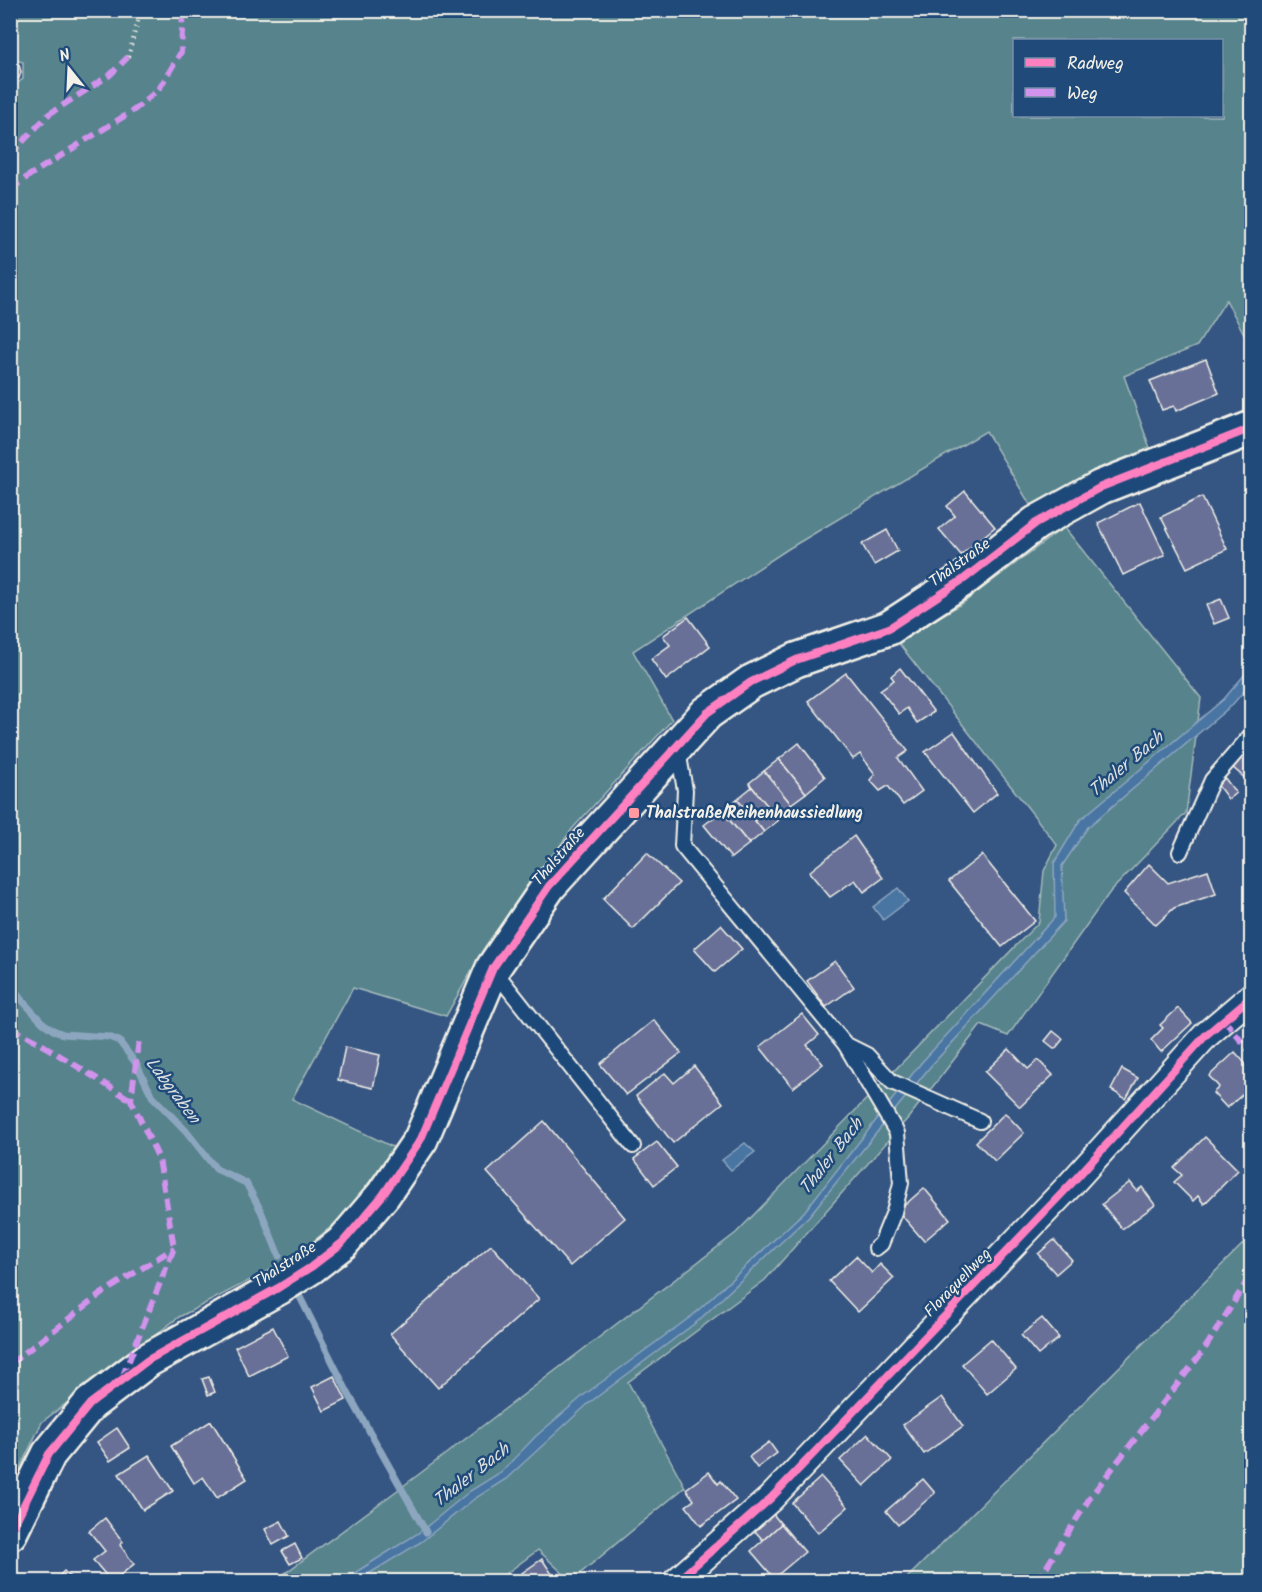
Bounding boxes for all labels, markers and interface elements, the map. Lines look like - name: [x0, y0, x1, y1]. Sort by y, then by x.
- north arrow: [39, 39, 99, 99]
- legend: [1013, 39, 1223, 117]
- text: N: [56, 43, 73, 70]
- text: Radweg: [1067, 50, 1124, 79]
- text: Weg: [1067, 80, 1098, 109]
- street label: Thalstraße: [924, 532, 996, 594]
- water label: Thaler Bach: [1083, 724, 1172, 805]
- place label: Thalstraße/Reihenhaussiedlung: [646, 801, 863, 826]
- marker: Thalstraße/Reihenhaussiedlung: [627, 806, 641, 820]
- street label: Thalstraße: [526, 822, 592, 892]
- water label: Labgraben: [137, 1051, 208, 1132]
- water label: Thaler Bach: [793, 1111, 872, 1202]
- street label: Thalstraße: [248, 1235, 322, 1295]
- street label: Floraquellweg: [918, 1243, 998, 1323]
- water label: Thaler Bach: [427, 1436, 518, 1515]

